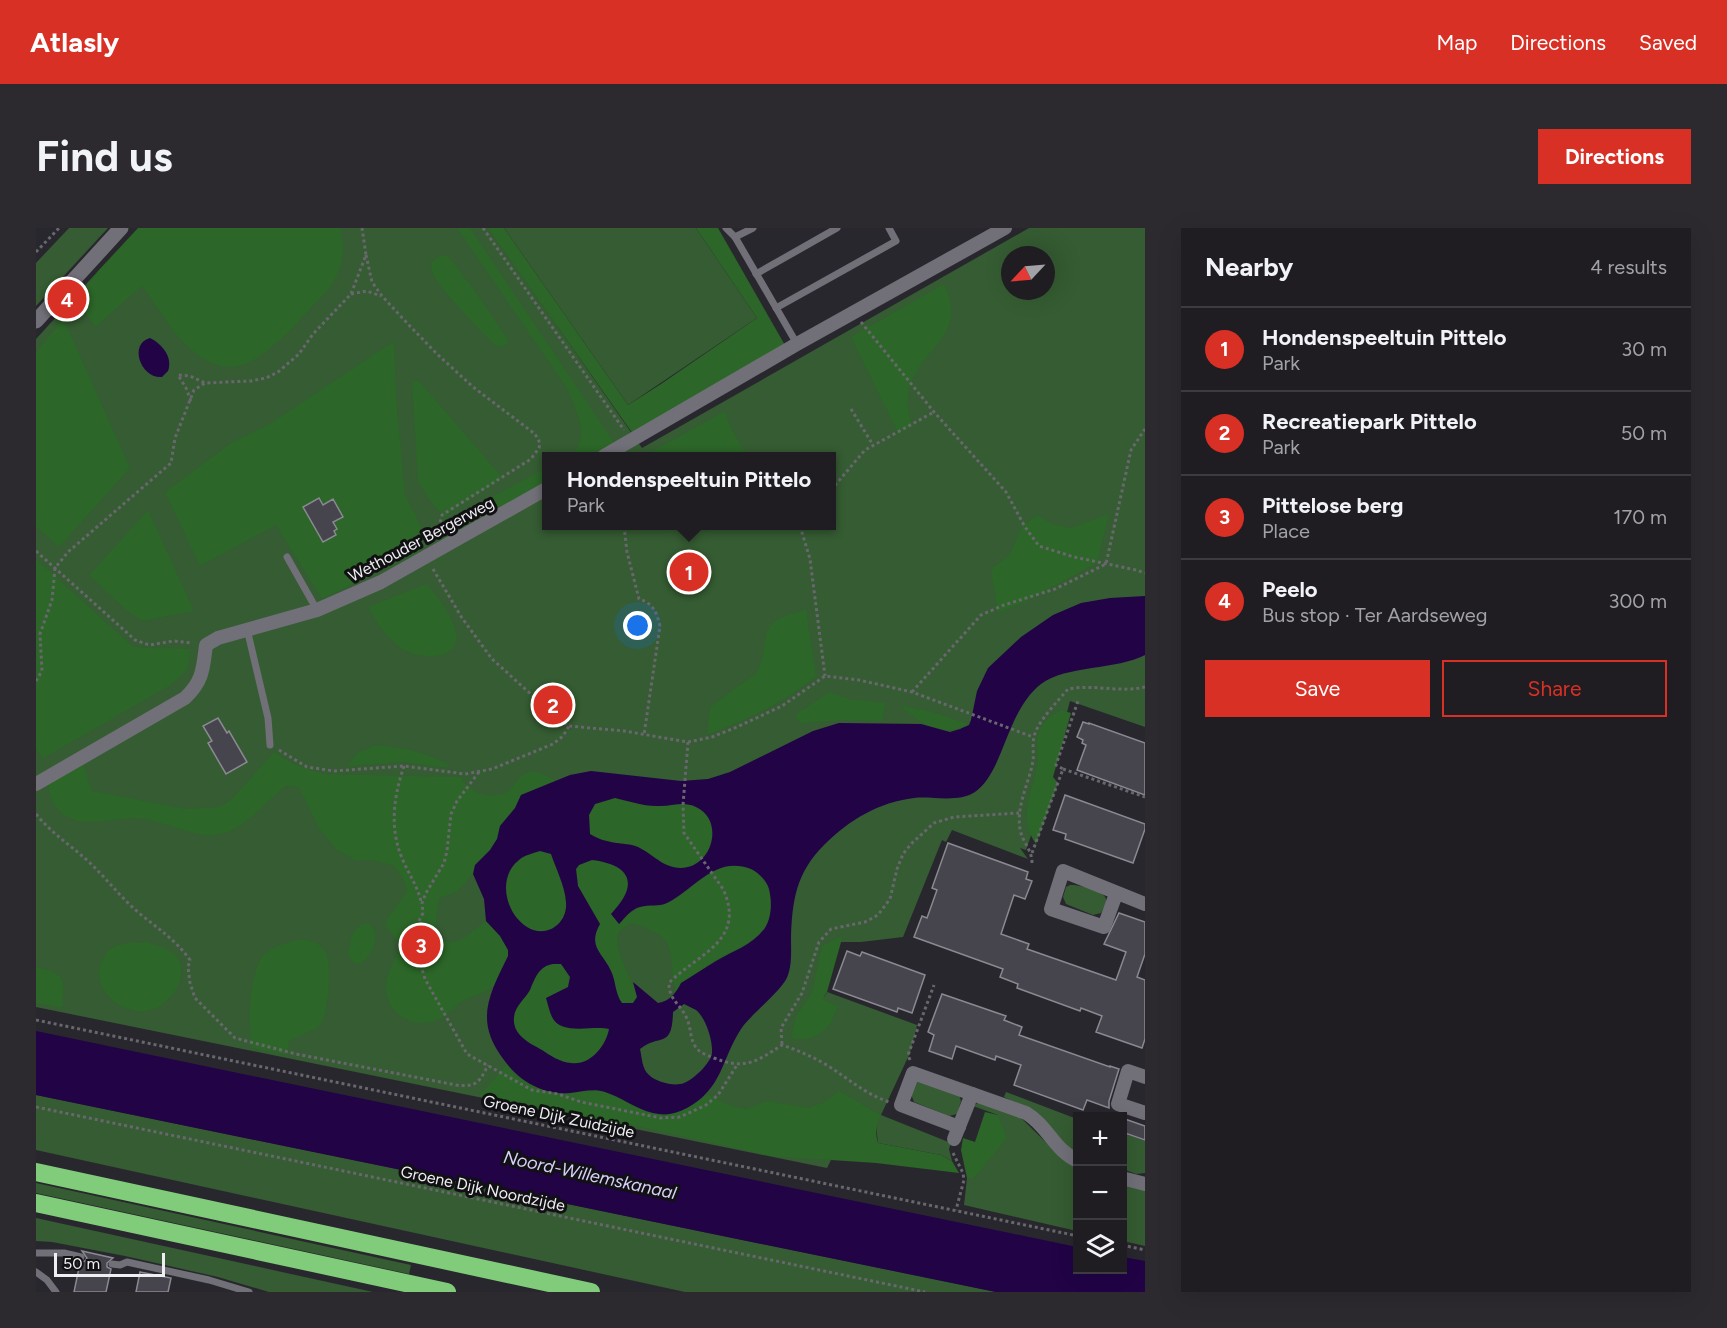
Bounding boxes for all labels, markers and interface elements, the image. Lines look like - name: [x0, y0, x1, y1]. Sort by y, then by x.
- text: Atlasly: [30, 25, 119, 59]
- text: Map: [1436, 30, 1477, 55]
- text: Directions: [1510, 30, 1606, 55]
- text: Saved: [1639, 30, 1697, 55]
- button: Directions: [1538, 129, 1691, 184]
- text: Find us: [36, 131, 173, 182]
- north arrow: [1001, 246, 1055, 300]
- text: Nearby: [1205, 251, 1293, 283]
- text: 4 results: [1590, 255, 1667, 279]
- pin: 4: [48, 276, 87, 322]
- text: Hondenspeeltuin Pittelo: [1262, 324, 1507, 351]
- text: 1: [1220, 337, 1229, 361]
- text: 30 m: [1621, 337, 1667, 361]
- text: Park: [1262, 351, 1300, 375]
- text: Recreatiepark Pittelo: [1262, 408, 1477, 435]
- text: 2: [1219, 421, 1230, 445]
- text: 50 m: [1621, 421, 1667, 445]
- text: Park: [1262, 435, 1300, 459]
- popup: [542, 452, 836, 530]
- text: Hondenspeeltuin Pittelo: [567, 466, 811, 493]
- text: Pittelose berg: [1262, 492, 1403, 519]
- street label: Wethouder Bergerweg: [345, 493, 497, 586]
- text: Park: [567, 493, 605, 517]
- text: 3: [1219, 505, 1230, 529]
- text: 170 m: [1613, 505, 1667, 529]
- text: Place: [1262, 519, 1310, 543]
- pin: 1: [670, 550, 708, 594]
- text: Peelo: [1262, 576, 1318, 603]
- text: 4: [1218, 589, 1231, 613]
- text: 300 m: [1609, 589, 1667, 613]
- text: Bus stop · Ter Aardseweg: [1262, 603, 1487, 627]
- your location: [623, 611, 652, 640]
- button: Save: [1205, 660, 1430, 717]
- button: Share: [1442, 660, 1667, 717]
- pin: 2: [534, 682, 572, 728]
- pin: 3: [402, 922, 440, 968]
- street label: Groene Dijk Zuidzijde: [482, 1091, 637, 1142]
- map controls: [1073, 1112, 1127, 1274]
- button: +: [1073, 1112, 1127, 1166]
- water label: Noord-Willemskanaal: [501, 1146, 680, 1204]
- street label: Groene Dijk Noordzijde: [399, 1162, 567, 1215]
- button: −: [1073, 1166, 1127, 1220]
- button: layers: [1073, 1220, 1127, 1274]
- scale bar: [54, 1250, 165, 1278]
- text: 50 m: [63, 1254, 100, 1273]

